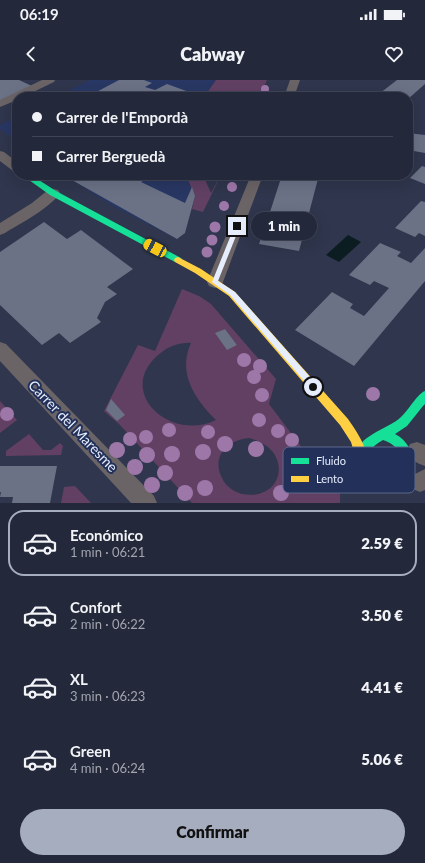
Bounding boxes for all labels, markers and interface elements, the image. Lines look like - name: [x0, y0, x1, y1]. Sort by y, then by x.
- text: 06:19: [20, 5, 59, 23]
- icon: back: [20, 43, 42, 65]
- text: Cabway: [180, 43, 245, 65]
- icon: heart: [383, 43, 405, 65]
- text: Carrer de l'Empordà: [56, 108, 188, 126]
- text: Carrer Berguedà: [56, 147, 165, 165]
- callout: 1 min: [251, 212, 317, 240]
- route end: [228, 217, 246, 235]
- text: 1 min: [268, 218, 300, 234]
- car: [142, 237, 168, 259]
- street label: Carrer del Maresme: [25, 376, 122, 475]
- route start: [304, 378, 322, 396]
- legend: [283, 447, 415, 493]
- text: Fluido: [316, 454, 346, 467]
- text: Lento: [316, 472, 343, 485]
- icon: car: [22, 525, 58, 561]
- text: Económico: [70, 526, 143, 544]
- text: 2.59 €: [361, 534, 403, 552]
- text: 1 min · 06:21: [70, 544, 145, 560]
- icon: car: [22, 597, 58, 633]
- text: Confort: [70, 598, 122, 616]
- text: 3.50 €: [361, 606, 403, 624]
- text: 2 min · 06:22: [70, 616, 145, 632]
- icon: car: [22, 669, 58, 705]
- text: XL: [70, 670, 88, 688]
- text: 4.41 €: [361, 678, 403, 696]
- text: 3 min · 06:23: [70, 688, 145, 704]
- icon: car: [22, 741, 58, 777]
- text: Green: [70, 742, 111, 760]
- text: 5.06 €: [361, 750, 403, 768]
- text: 4 min · 06:24: [70, 760, 145, 776]
- button: Confirmar: [20, 809, 405, 855]

